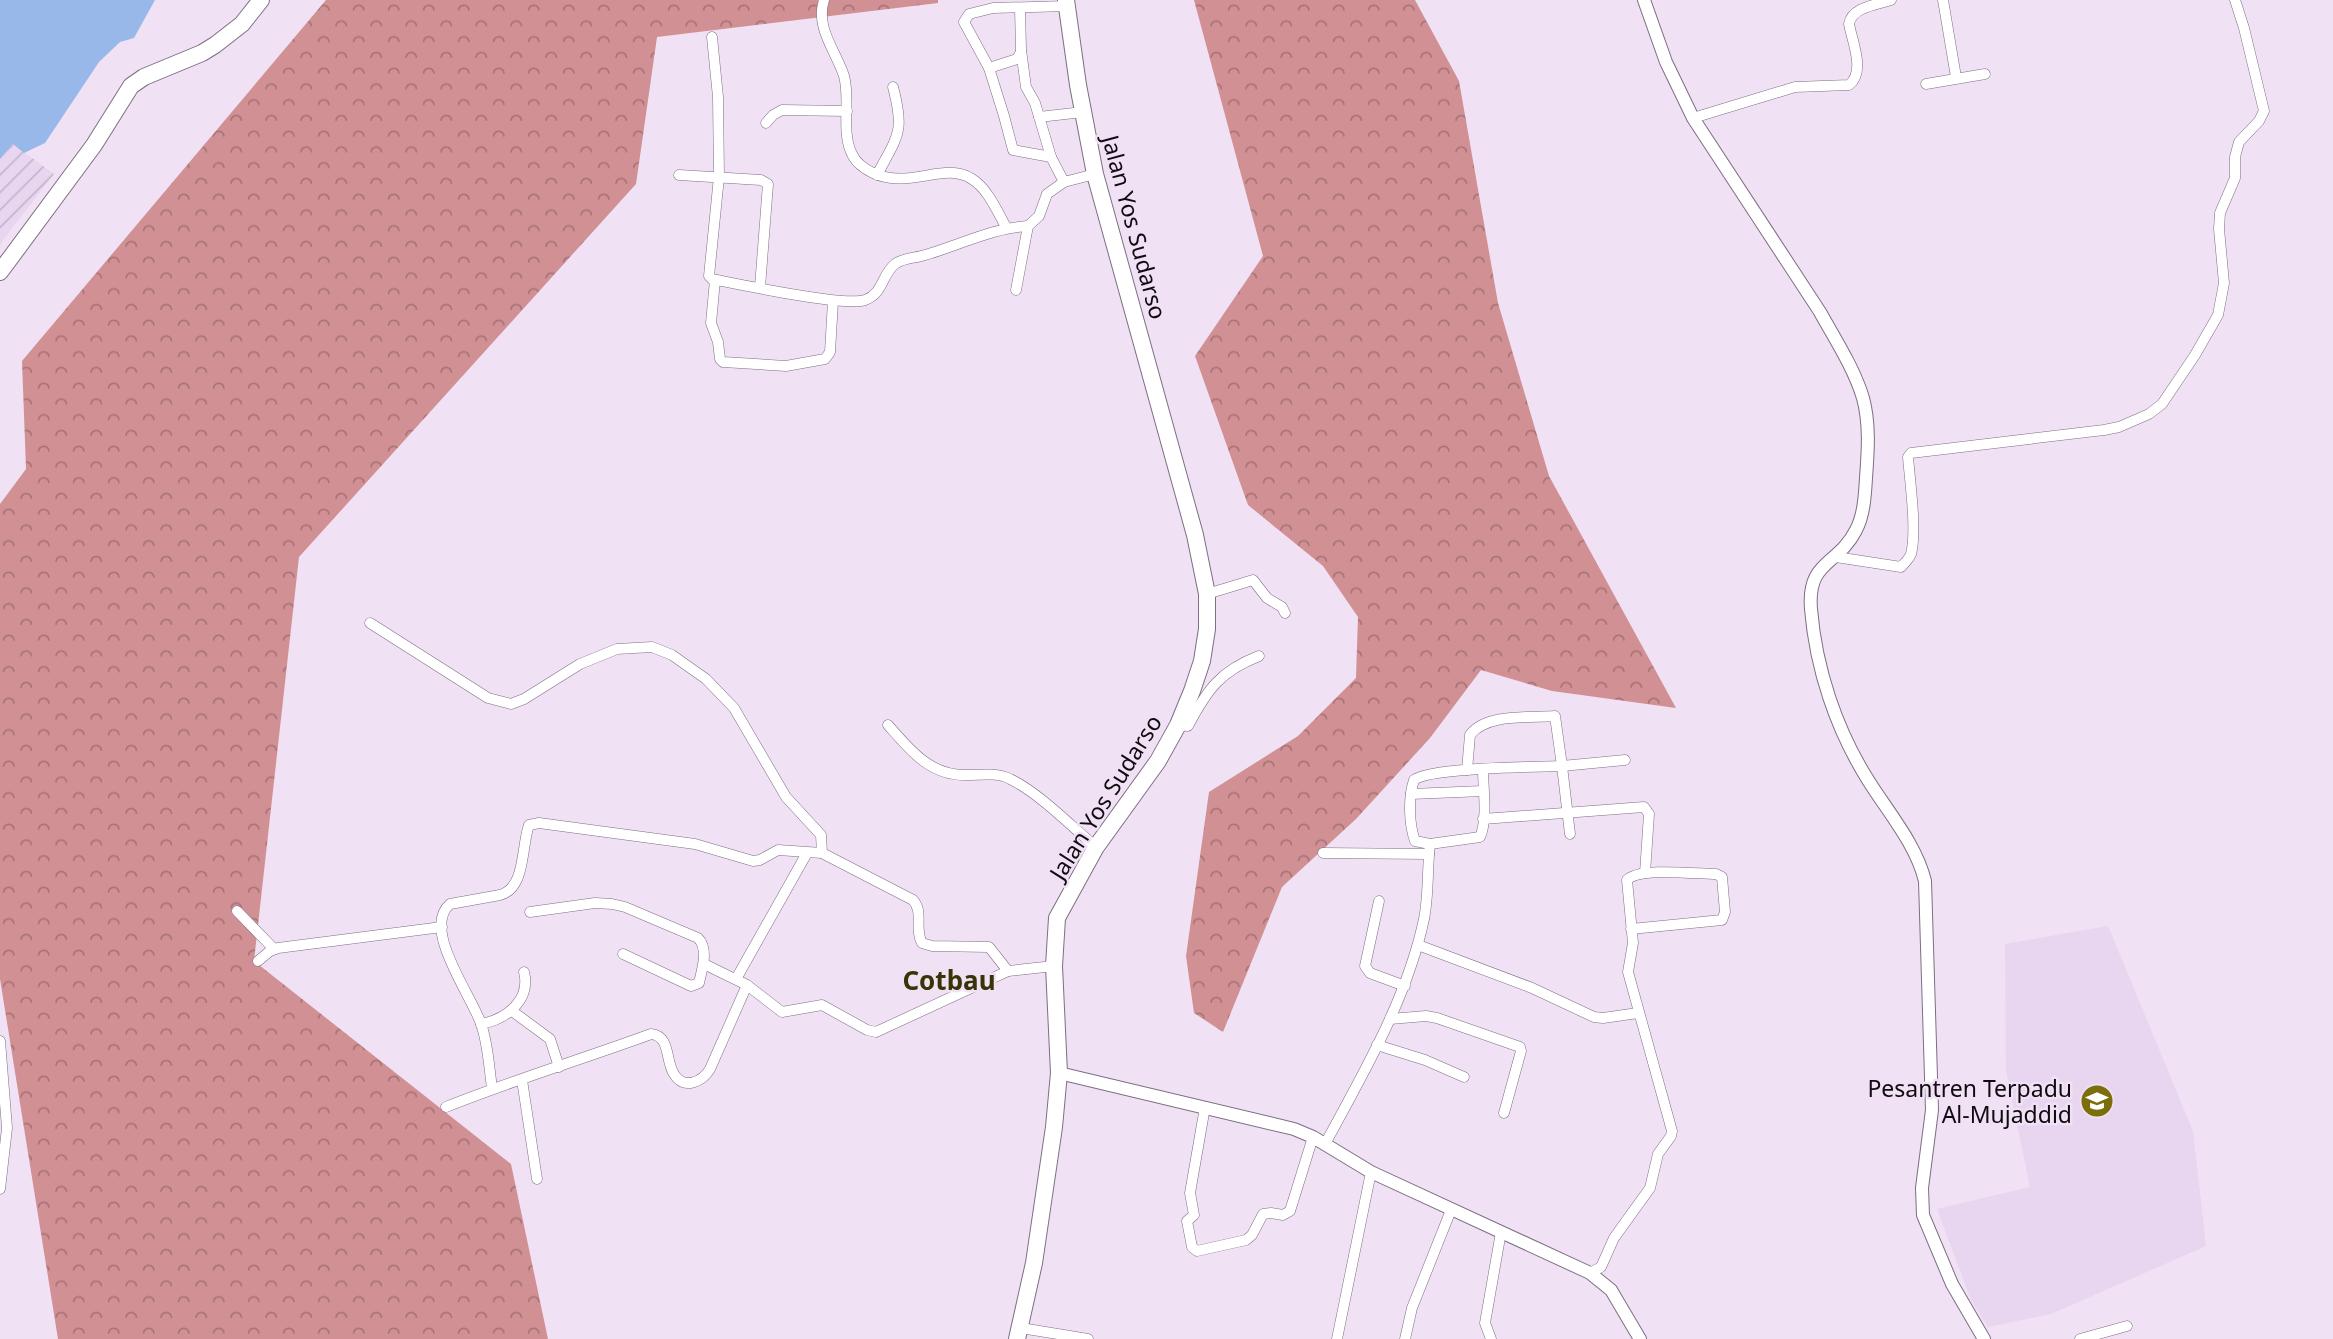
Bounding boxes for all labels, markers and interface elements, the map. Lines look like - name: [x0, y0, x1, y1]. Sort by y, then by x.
- street label: Jalan Yos Sudarso: [1095, 129, 1175, 323]
- street label: Jalan Yos Sudarso: [1040, 708, 1169, 887]
- district label: Cotbau: [902, 962, 996, 998]
- place label: Pesantren Terpadu Al-Mujaddid: [1867, 1072, 2072, 1130]
- school or university icon: Pesantren Terpadu Al-Mujaddid: [2078, 1082, 2116, 1120]

